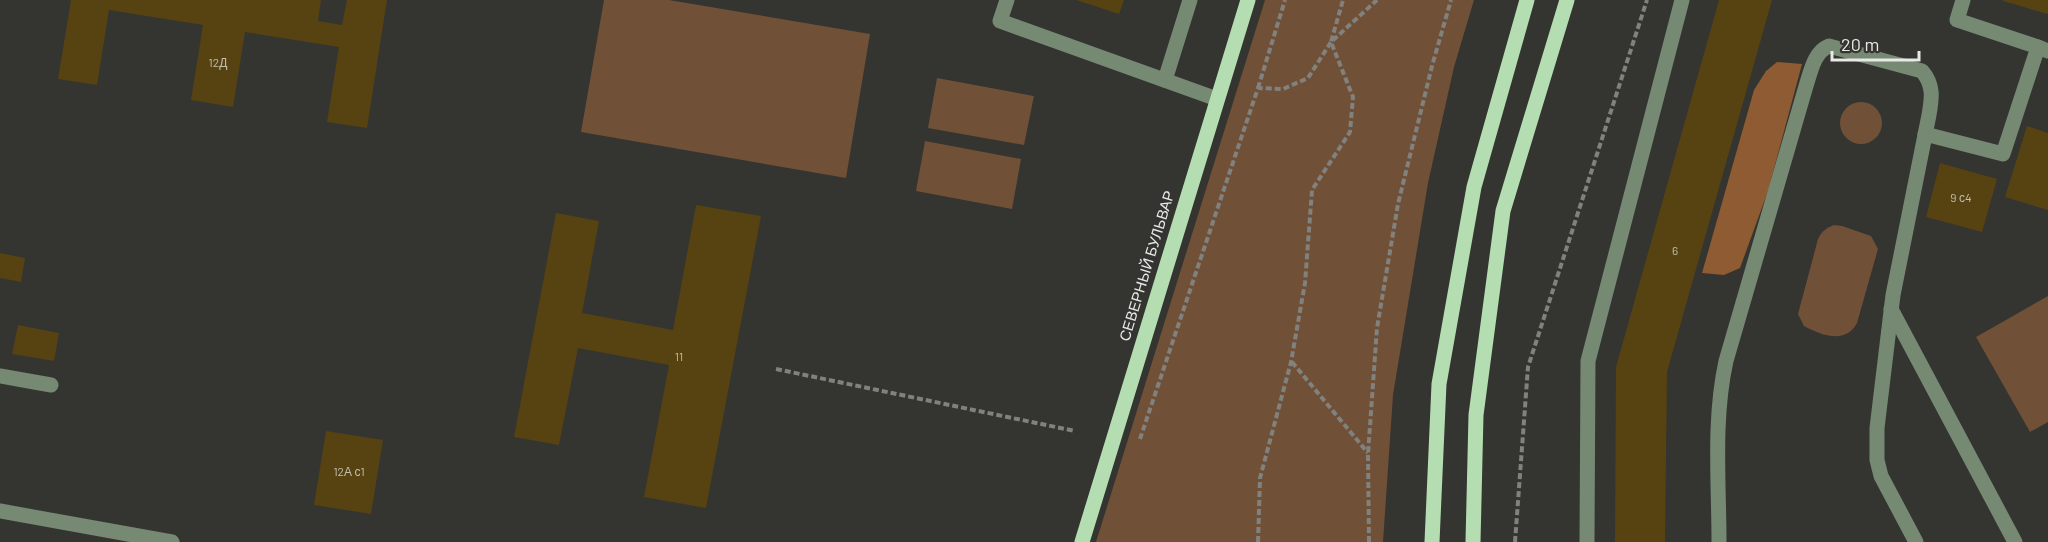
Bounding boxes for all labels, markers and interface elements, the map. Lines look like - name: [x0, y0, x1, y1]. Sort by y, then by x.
- scale bar: [1832, 24, 1919, 62]
- text: 20 m: [1841, 33, 1879, 55]
- house number: 12Д: [209, 55, 227, 70]
- street label: СЕВЕРНЫЙ БУЛЬВАР: [1115, 188, 1178, 343]
- house number: 9 с4: [1950, 190, 1972, 204]
- house number: 6: [1672, 243, 1678, 257]
- house number: 11: [675, 349, 683, 363]
- house number: 12А с1: [333, 464, 365, 478]

